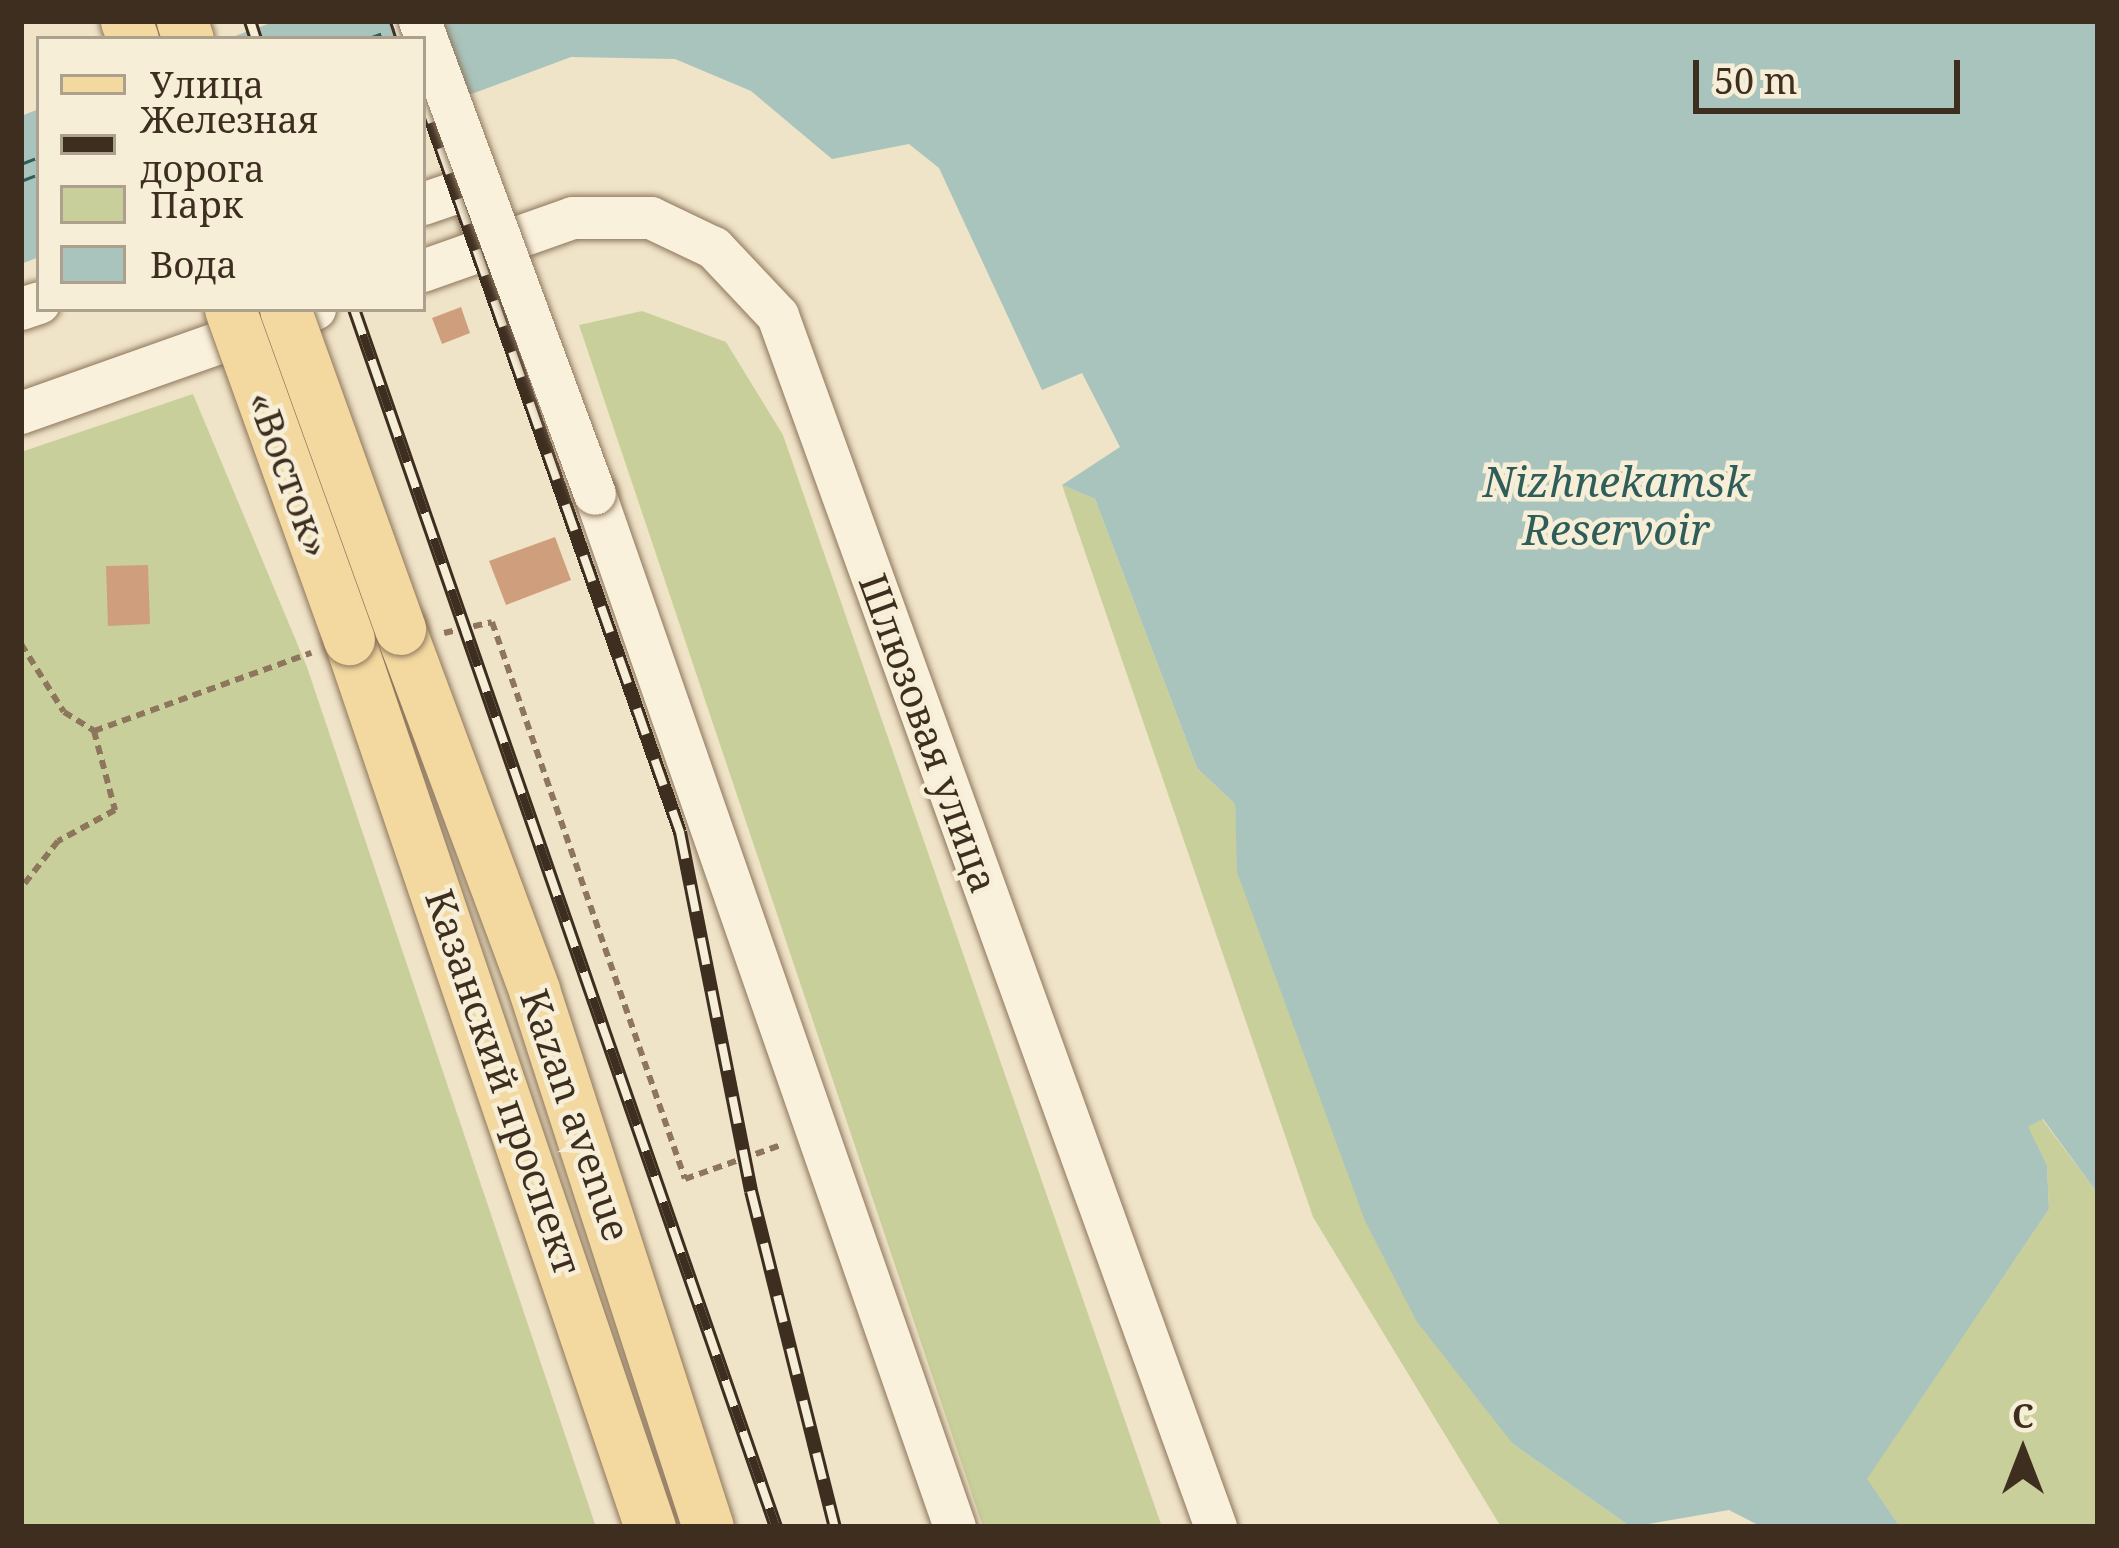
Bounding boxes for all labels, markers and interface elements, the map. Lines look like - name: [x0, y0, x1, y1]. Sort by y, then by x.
- legend: [36, 36, 426, 312]
- scale bar: [1699, 36, 1966, 110]
- text: 50 m: [1714, 56, 1798, 105]
- text: Улица: [150, 60, 264, 109]
- text: Железная дорога: [140, 95, 318, 193]
- text: Парк: [150, 180, 243, 229]
- text: Вода: [150, 240, 237, 289]
- street label: «Восток»: [238, 384, 342, 564]
- water label: Nizhnekamsk Reservoir: [1483, 456, 1749, 554]
- street label: Шлюзовая улица: [850, 567, 1008, 899]
- street label: Казанский проспект: [416, 883, 592, 1281]
- street label: Kazan avenue: [511, 983, 641, 1247]
- north arrow: [1963, 1392, 2083, 1512]
- text: С: [2012, 1393, 2034, 1438]

